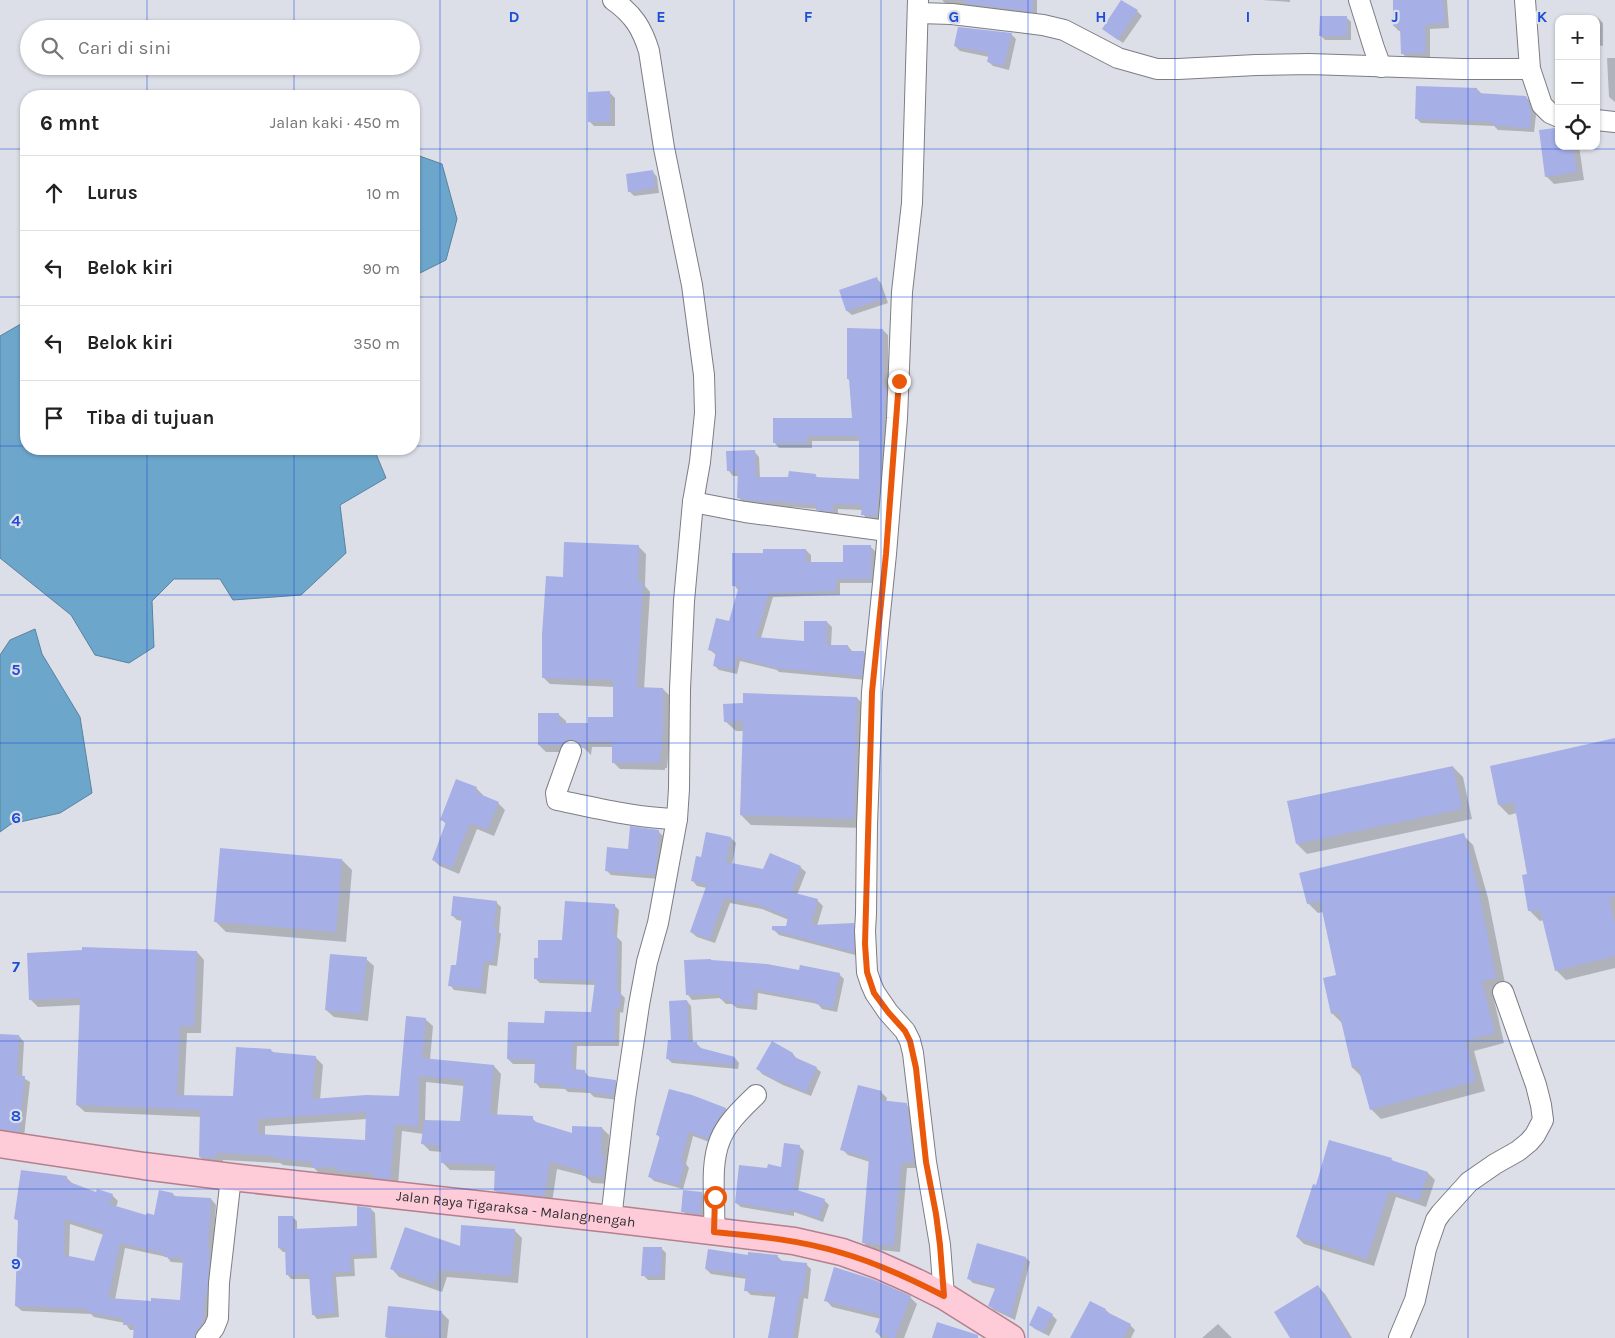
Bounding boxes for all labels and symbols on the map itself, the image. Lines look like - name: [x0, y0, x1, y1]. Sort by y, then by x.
- text: D: [509, 7, 520, 26]
- text: E: [656, 7, 666, 26]
- text: F: [804, 7, 813, 26]
- text: G: [949, 7, 959, 26]
- text: H: [1095, 7, 1107, 26]
- text: I: [1246, 7, 1250, 26]
- text: J: [1391, 7, 1399, 26]
- text: K: [1537, 7, 1548, 26]
- route end: [888, 370, 911, 393]
- text: 4: [11, 511, 21, 530]
- text: 5: [11, 660, 21, 679]
- text: 6: [11, 808, 21, 827]
- text: 7: [12, 957, 20, 976]
- text: 8: [11, 1106, 21, 1125]
- route start: [704, 1186, 727, 1209]
- street label: Jalan Raya Tigaraksa - Malangnengah: [395, 1187, 636, 1231]
- text: 9: [11, 1254, 21, 1273]

